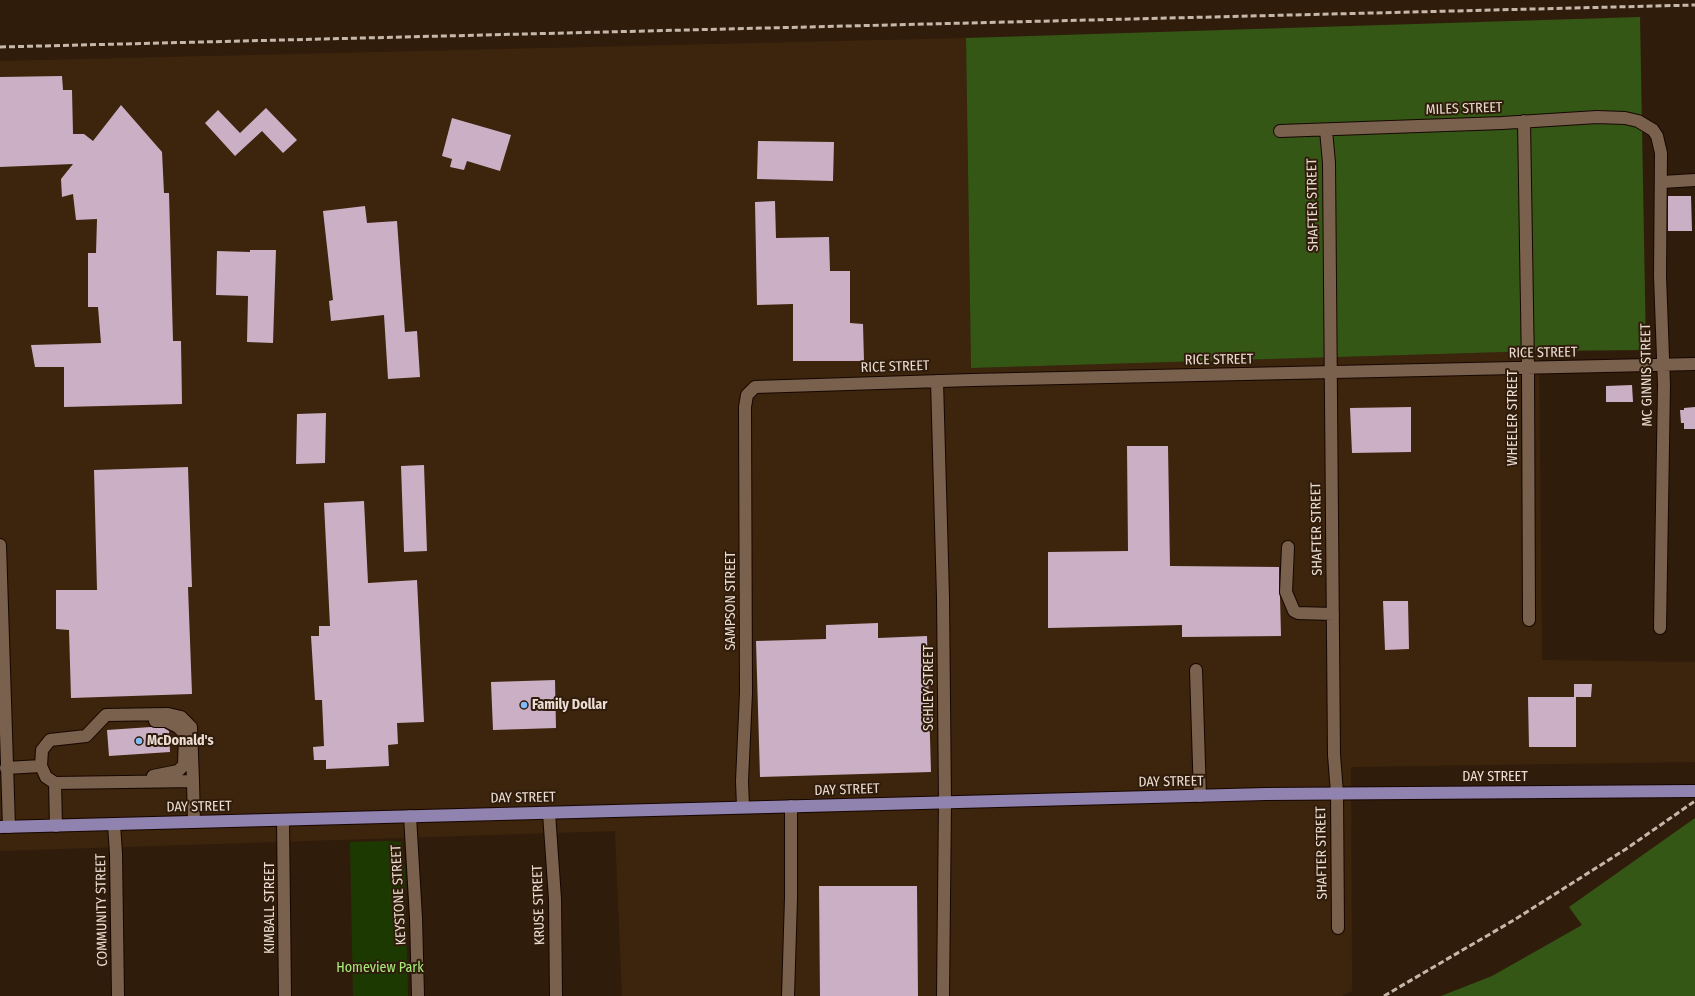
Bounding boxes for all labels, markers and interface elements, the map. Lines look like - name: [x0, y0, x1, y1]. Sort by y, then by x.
- street label: MILES STREET: [1425, 99, 1503, 119]
- street label: SHAFTER STREET: [1304, 158, 1322, 252]
- street label: MC GINNIS STREET: [1638, 323, 1656, 427]
- street label: RICE STREET: [1509, 344, 1577, 362]
- street label: RICE STREET: [1185, 351, 1253, 369]
- street label: RICE STREET: [860, 357, 930, 377]
- street label: WHEELER STREET: [1505, 370, 1521, 466]
- street label: SHAFTER STREET: [1308, 482, 1326, 576]
- street label: SAMPSON STREET: [723, 551, 739, 651]
- street label: SCHLEY STREET: [921, 645, 937, 731]
- place label: Family Dollar: [532, 697, 607, 713]
- marker: Family Dollar: [519, 700, 529, 710]
- place label: McDonald's: [147, 733, 214, 749]
- marker: McDonald's: [134, 736, 144, 746]
- street label: DAY STREET: [1462, 769, 1528, 785]
- street label: DAY STREET: [1138, 773, 1204, 791]
- street label: DAY STREET: [814, 780, 880, 800]
- street label: DAY STREET: [490, 789, 556, 807]
- street label: DAY STREET: [166, 798, 232, 816]
- street label: SHAFTER STREET: [1313, 806, 1331, 900]
- street label: KEYSTONE STREET: [388, 844, 410, 946]
- street label: COMMUNITY STREET: [93, 853, 111, 967]
- street label: KIMBALL STREET: [262, 862, 278, 954]
- street label: KRUSE STREET: [529, 865, 549, 945]
- park label: Homeview Park: [336, 960, 424, 976]

